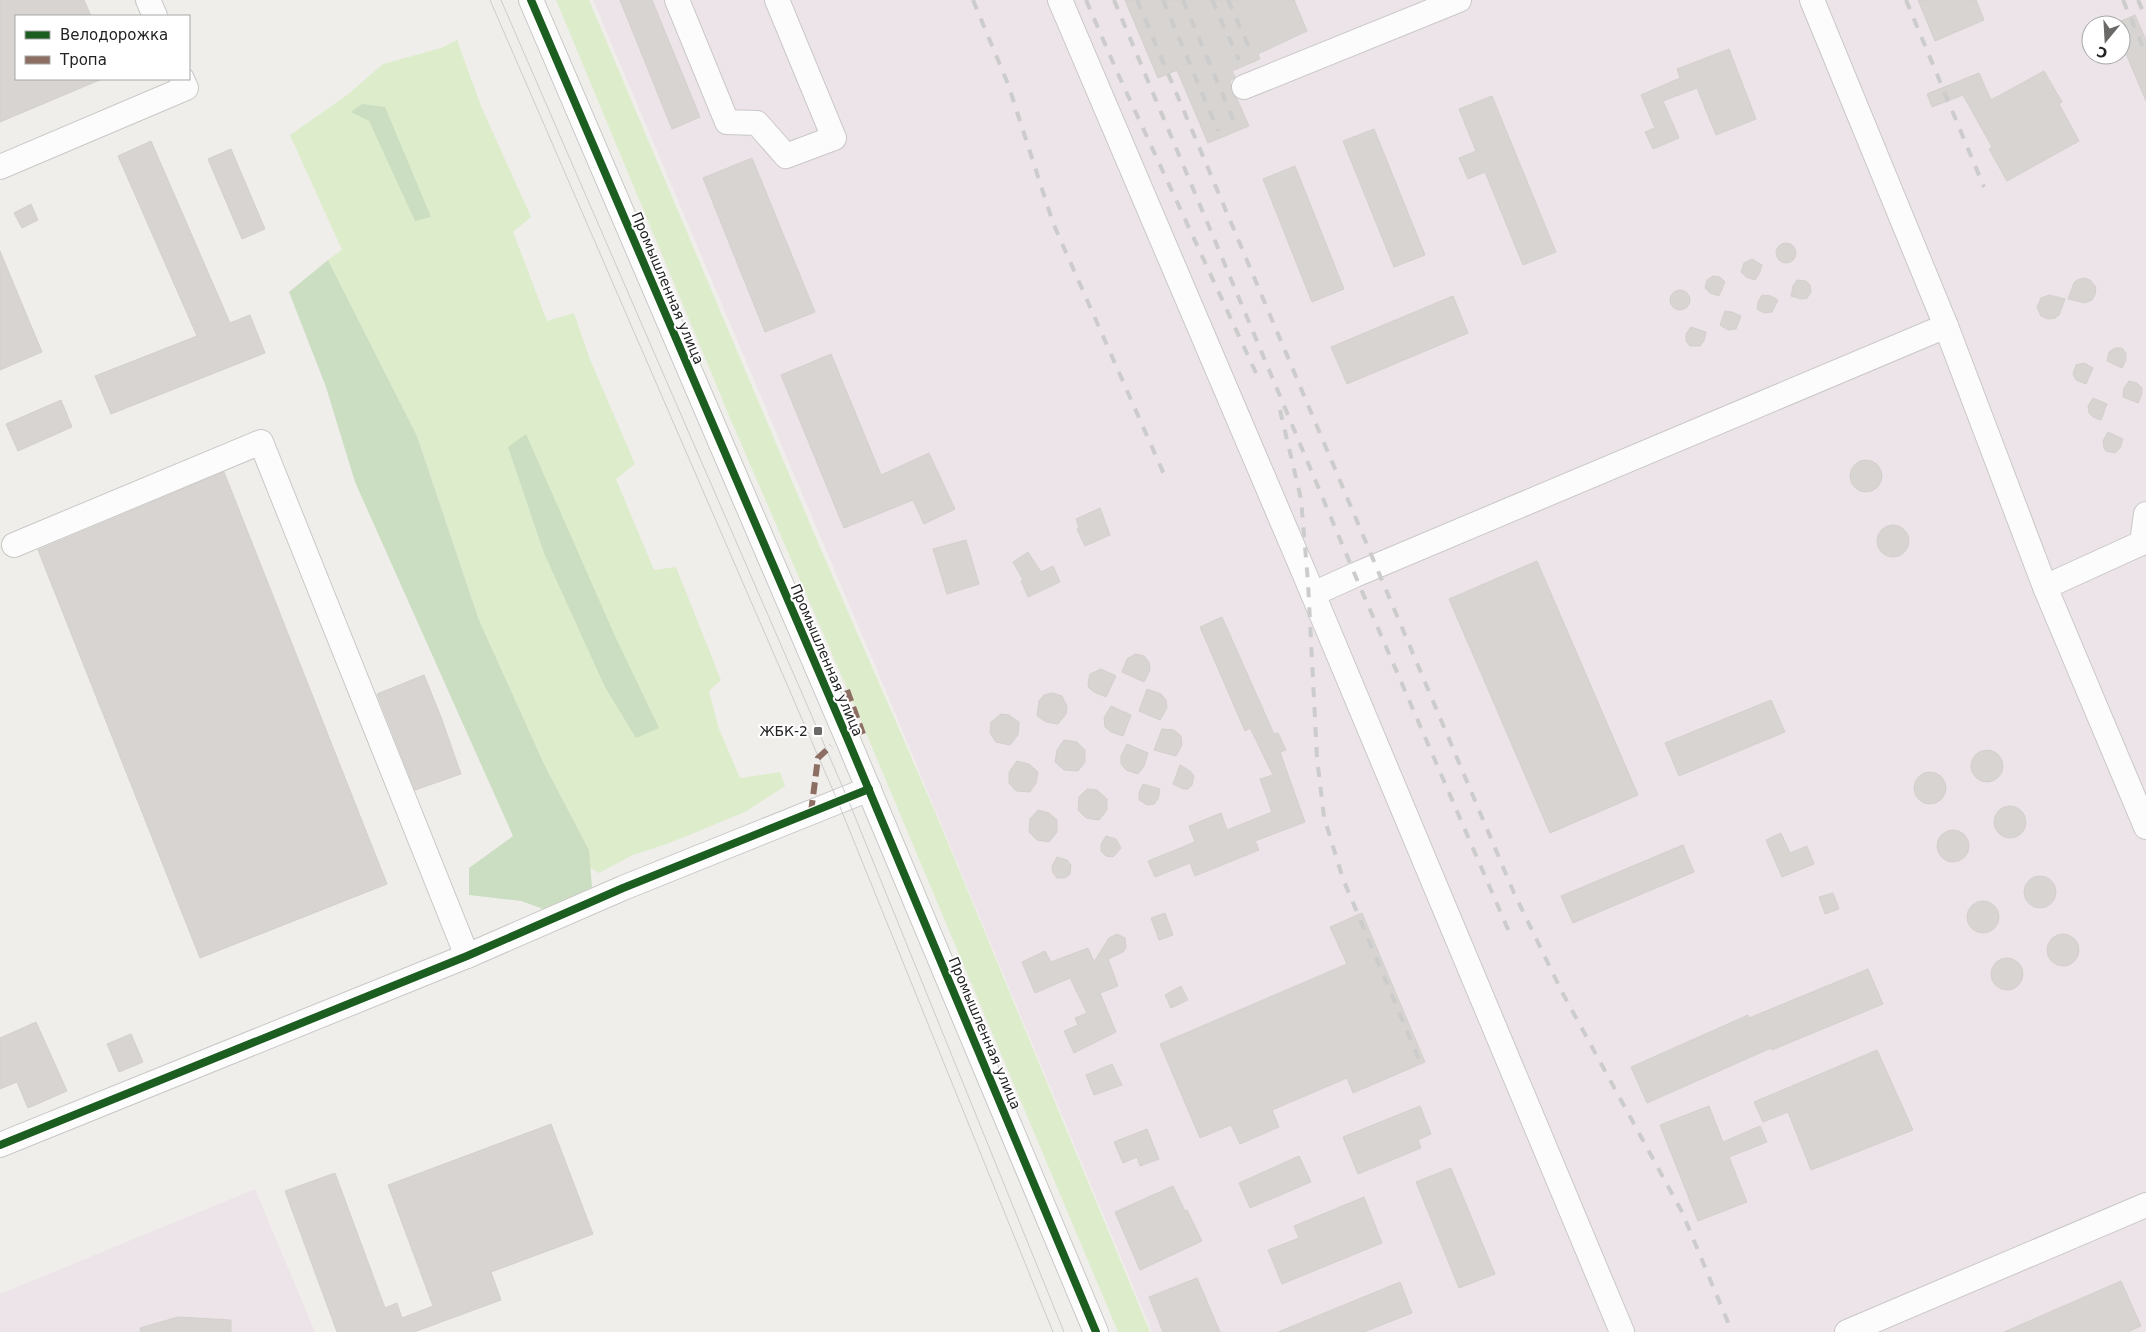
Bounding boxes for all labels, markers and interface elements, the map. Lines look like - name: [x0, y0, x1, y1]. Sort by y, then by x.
- legend: [15, 15, 190, 80]
- north arrow: [2081, 15, 2131, 65]
- text: Велодорожка: [60, 26, 168, 44]
- text: С: [2095, 43, 2109, 62]
- text: Тропа: [59, 51, 107, 69]
- street label: Промышленная улица: [629, 209, 707, 367]
- street label: Промышленная улица: [788, 581, 866, 739]
- place label: ЖБК-2: [759, 723, 808, 739]
- marker: ЖБК-2: [812, 725, 824, 737]
- street label: Промышленная улица: [946, 954, 1024, 1112]

